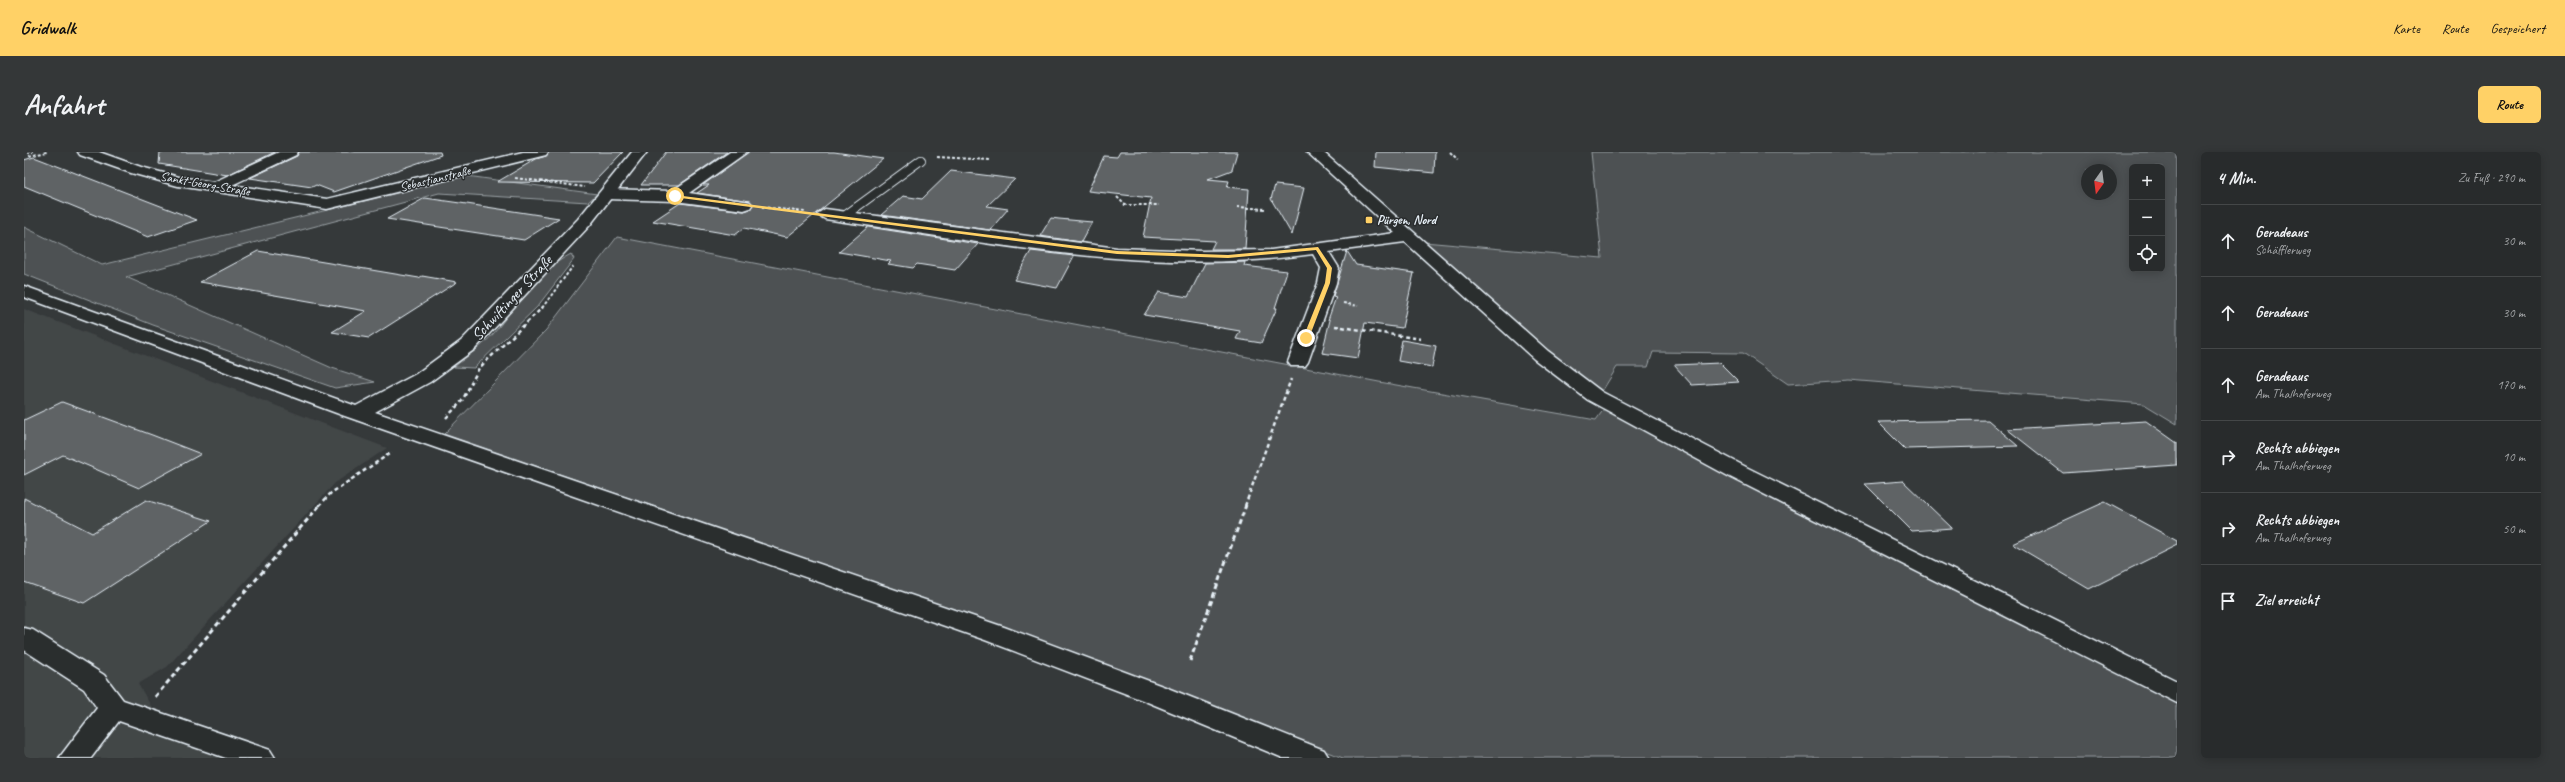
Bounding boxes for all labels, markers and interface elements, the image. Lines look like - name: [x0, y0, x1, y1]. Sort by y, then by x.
- text: Gridwalk: [20, 16, 76, 40]
- text: Karte: [2393, 20, 2420, 37]
- text: Route: [2442, 20, 2468, 37]
- text: Gespeichert: [2490, 20, 2545, 37]
- button: Route: [2478, 86, 2541, 123]
- text: Anfahrt: [24, 87, 104, 122]
- street label: Sebastianstraße: [398, 162, 473, 195]
- north arrow: [2081, 164, 2117, 200]
- map controls: [2129, 164, 2165, 272]
- button: +: [2129, 164, 2165, 200]
- street label: Sankt-Georg-Straße: [159, 168, 252, 200]
- text: 4 Min.: [2217, 168, 2256, 189]
- text: Zu Fuß · 290 m: [2458, 170, 2525, 186]
- route start: [666, 187, 684, 205]
- button: −: [2129, 200, 2165, 236]
- place label: Pürgen, Nord: [1377, 212, 1439, 228]
- marker: Pürgen, Nord: [1364, 215, 1374, 225]
- text: Geradeaus: [2255, 223, 2308, 242]
- icon: ahead: [2217, 230, 2239, 252]
- text: 30 m: [2503, 233, 2525, 249]
- button: locate: [2129, 236, 2165, 272]
- text: Schäfflerweg: [2255, 242, 2310, 258]
- street label: Schwiftinger Straße: [467, 250, 558, 345]
- icon: ahead: [2217, 302, 2239, 324]
- text: Geradeaus: [2255, 303, 2308, 322]
- text: 30 m: [2503, 305, 2525, 321]
- route end: [1297, 329, 1315, 347]
- text: Geradeaus: [2255, 367, 2308, 386]
- icon: ahead: [2217, 374, 2239, 396]
- text: 170 m: [2497, 377, 2525, 393]
- text: Am Thalhoferweg: [2255, 386, 2331, 402]
- text: Rechts abbiegen: [2255, 439, 2339, 458]
- icon: right: [2217, 446, 2239, 468]
- text: 10 m: [2503, 449, 2525, 465]
- text: Am Thalhoferweg: [2255, 458, 2331, 474]
- text: Rechts abbiegen: [2255, 511, 2339, 530]
- icon: right: [2217, 518, 2239, 540]
- text: 50 m: [2503, 521, 2525, 537]
- text: Am Thalhoferweg: [2255, 530, 2331, 546]
- icon: arrive: [2217, 590, 2239, 612]
- text: Ziel erreicht: [2255, 591, 2318, 610]

